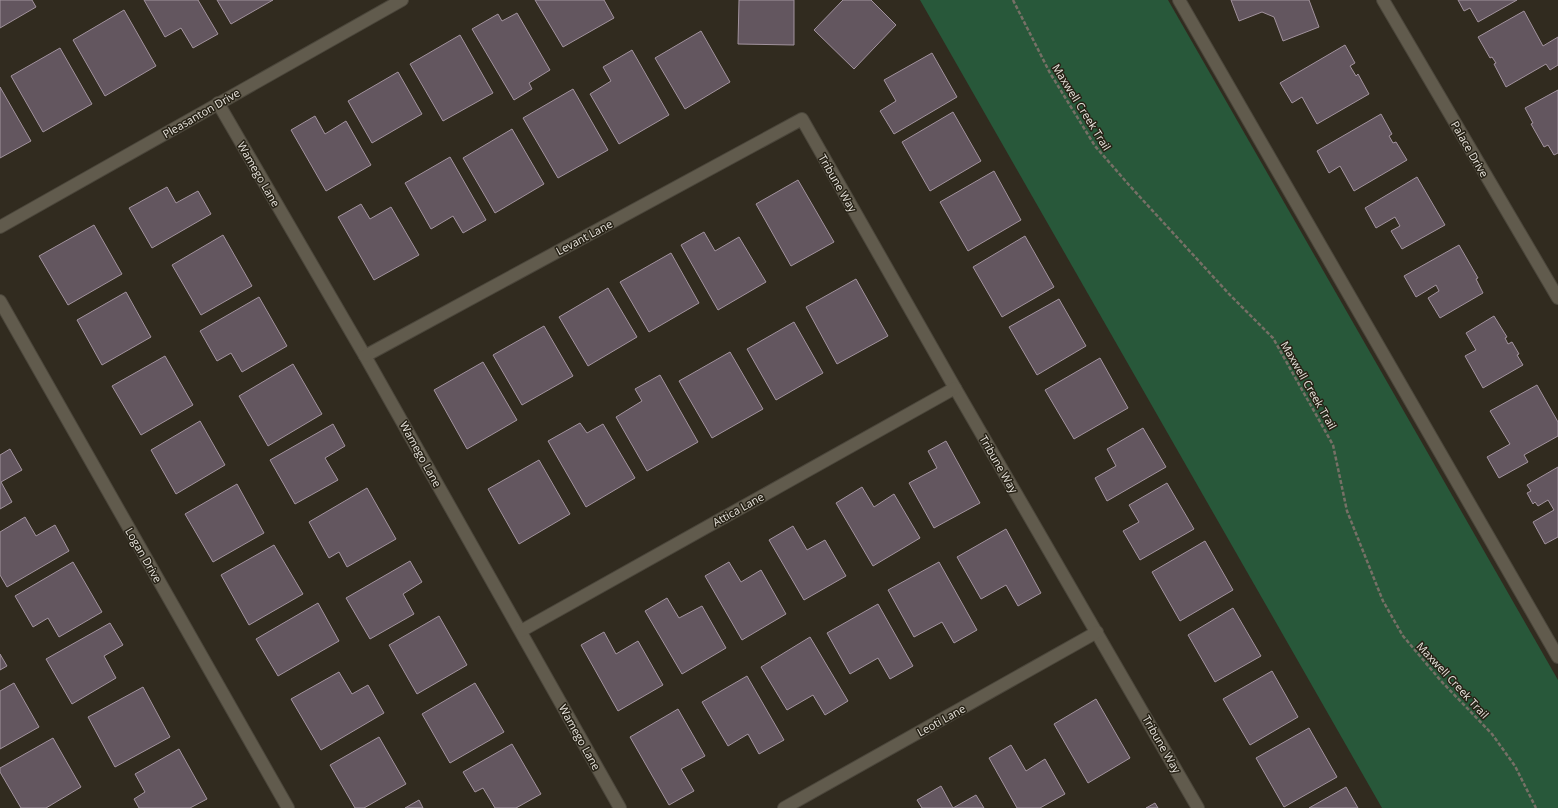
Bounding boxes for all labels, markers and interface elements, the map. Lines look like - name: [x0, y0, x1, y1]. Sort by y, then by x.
- street label: Maxwell Creek Trail: [1049, 61, 1115, 153]
- street label: Pleasanton Drive: [160, 85, 242, 141]
- street label: Palace Drive: [1448, 118, 1492, 180]
- street label: Wamego Lane: [234, 139, 284, 209]
- street label: Tribune Way: [815, 151, 861, 215]
- street label: Levant Lane: [553, 216, 615, 258]
- street label: Maxwell Creek Trail: [1278, 338, 1340, 432]
- street label: Wamego Lane: [397, 419, 445, 489]
- street label: Tribune Way: [976, 432, 1022, 496]
- street label: Attica Lane: [710, 489, 766, 529]
- street label: Logan Drive: [122, 525, 166, 585]
- street label: Maxwell Creek Trail: [1414, 638, 1492, 722]
- street label: Leoti Lane: [914, 701, 968, 739]
- street label: Wamego Lane: [556, 702, 604, 772]
- street label: Tribune Way: [1139, 712, 1185, 776]

